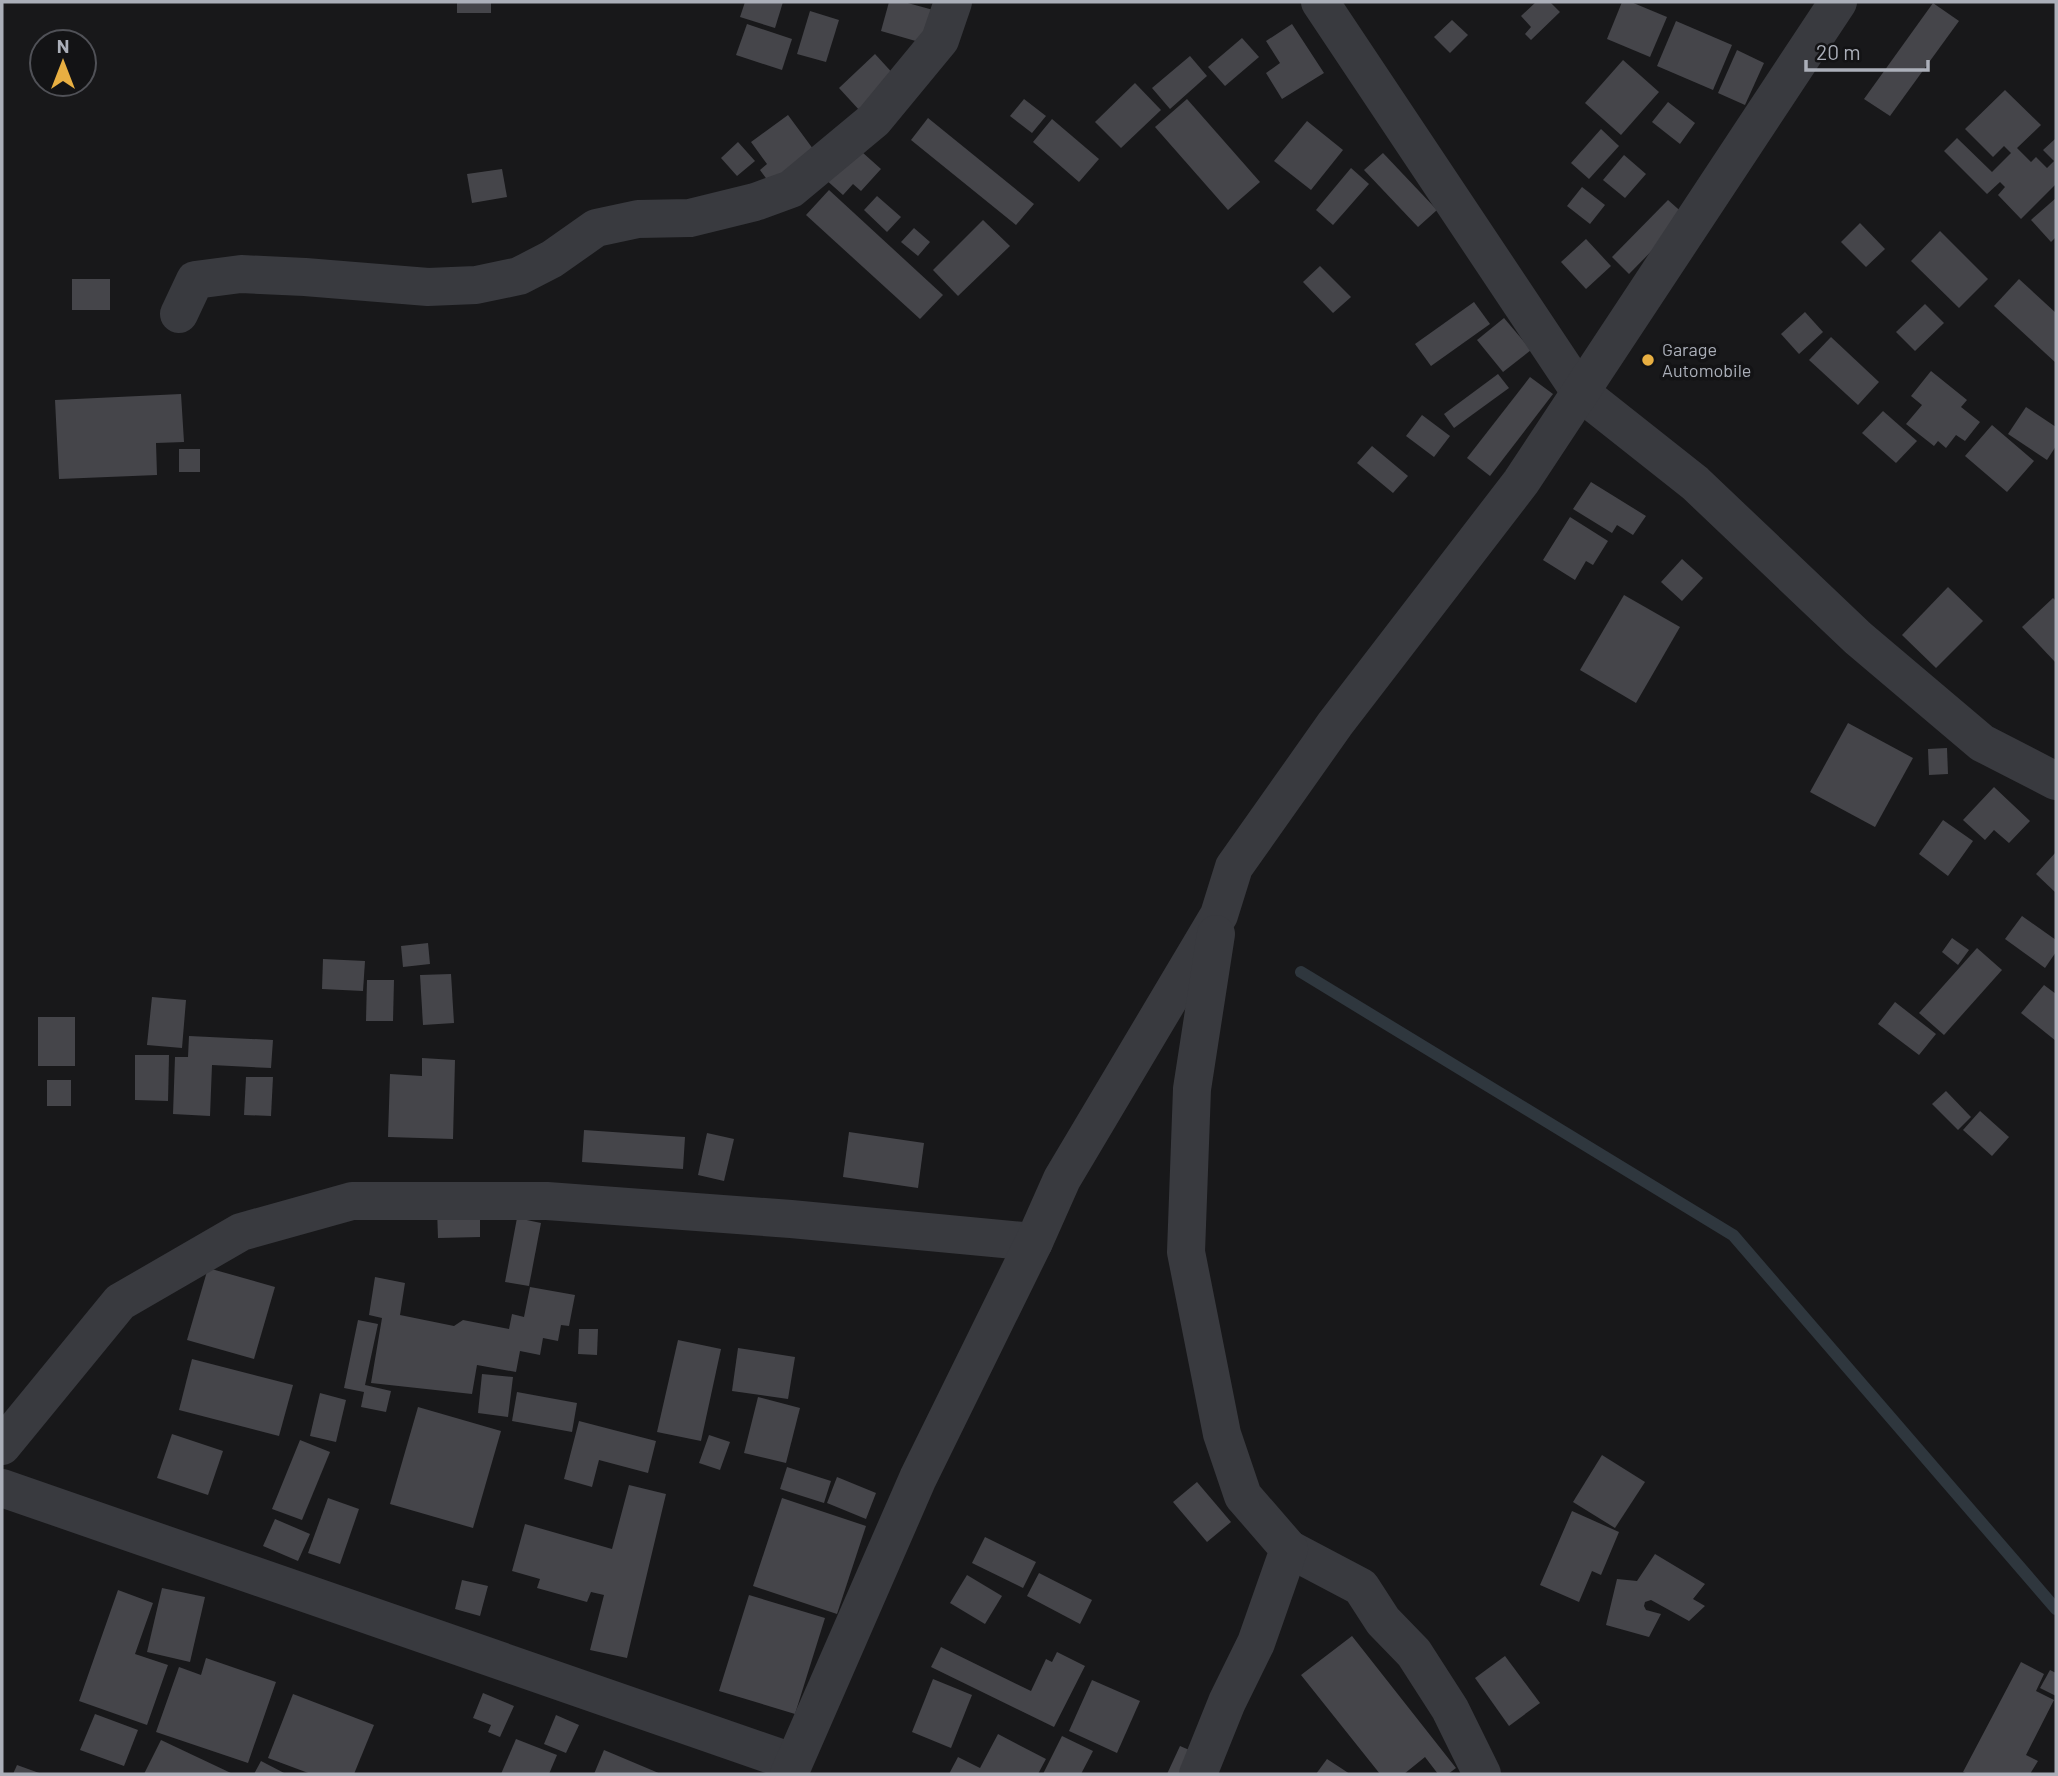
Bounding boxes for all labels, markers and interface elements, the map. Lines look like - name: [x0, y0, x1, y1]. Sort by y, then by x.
- north arrow: [28, 28, 98, 98]
- scale bar: [1806, 28, 1928, 72]
- text: N: [57, 34, 69, 57]
- text: 20 m: [1816, 39, 1861, 64]
- place label: Garage Automobile: [1662, 338, 1751, 381]
- marker: Garage Automobile: [1640, 352, 1656, 368]

